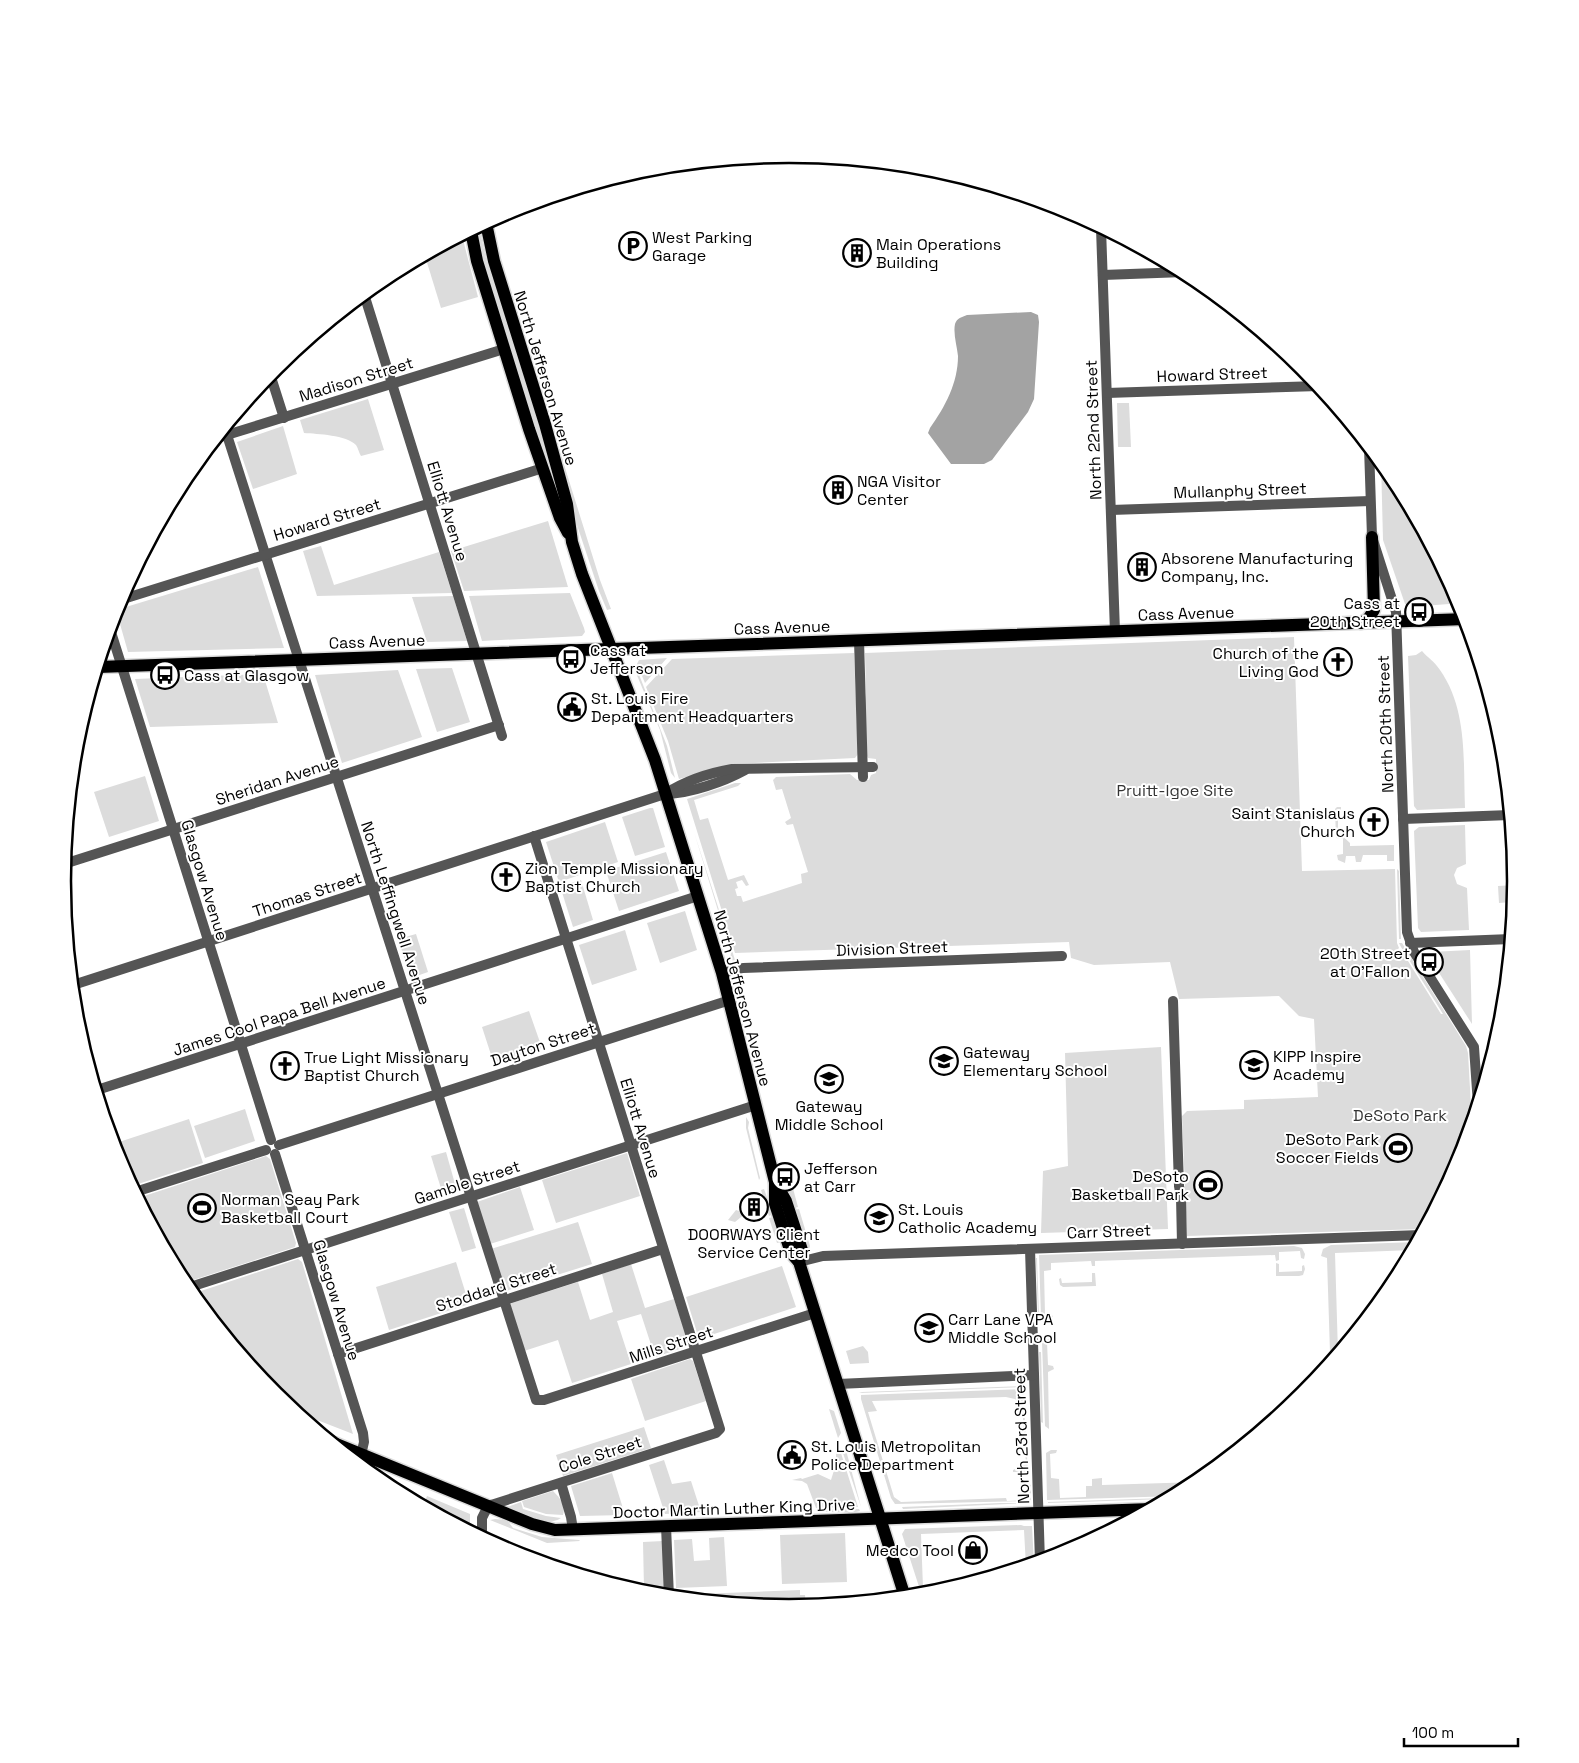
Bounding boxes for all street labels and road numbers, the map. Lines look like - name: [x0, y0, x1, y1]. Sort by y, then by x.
- street label: North Jefferson Avenue: [509, 288, 582, 468]
- street label: Madison Street: [297, 352, 416, 407]
- street label: North 22nd Street: [1081, 360, 1106, 500]
- street label: Howard Street: [1156, 362, 1268, 387]
- street label: Elliott Avenue: [422, 459, 473, 564]
- street label: Mullanphy Street: [1173, 478, 1307, 503]
- street label: Howard Street: [271, 493, 383, 546]
- street label: Cass Avenue: [1137, 601, 1235, 626]
- street label: Cass Avenue: [733, 615, 831, 640]
- street label: Cass Avenue: [328, 629, 426, 654]
- street label: North 20th Street: [1373, 655, 1398, 793]
- street label: Sheridan Avenue: [213, 751, 342, 810]
- street label: Glasgow Avenue: [176, 817, 233, 943]
- street label: North Leffingwell Avenue: [356, 819, 435, 1008]
- street label: Thomas Street: [250, 867, 364, 922]
- street label: North Jefferson Avenue: [709, 908, 776, 1089]
- street label: Division Street: [836, 936, 948, 961]
- street label: James Cool Papa Bell Avenue: [170, 972, 388, 1061]
- street label: Dayton Street: [488, 1018, 598, 1071]
- street label: Elliott Avenue: [615, 1076, 666, 1181]
- street label: Gamble Street: [411, 1155, 523, 1209]
- street label: Carr Street: [1066, 1220, 1152, 1243]
- street label: Glasgow Avenue: [308, 1237, 365, 1363]
- street label: Stoddard Street: [433, 1258, 559, 1317]
- street label: Mills Street: [627, 1321, 716, 1368]
- street label: North 23rd Street: [1009, 1368, 1034, 1504]
- street label: Cole Street: [556, 1431, 645, 1478]
- street label: Doctor Martin Luther King Drive: [612, 1494, 856, 1523]

